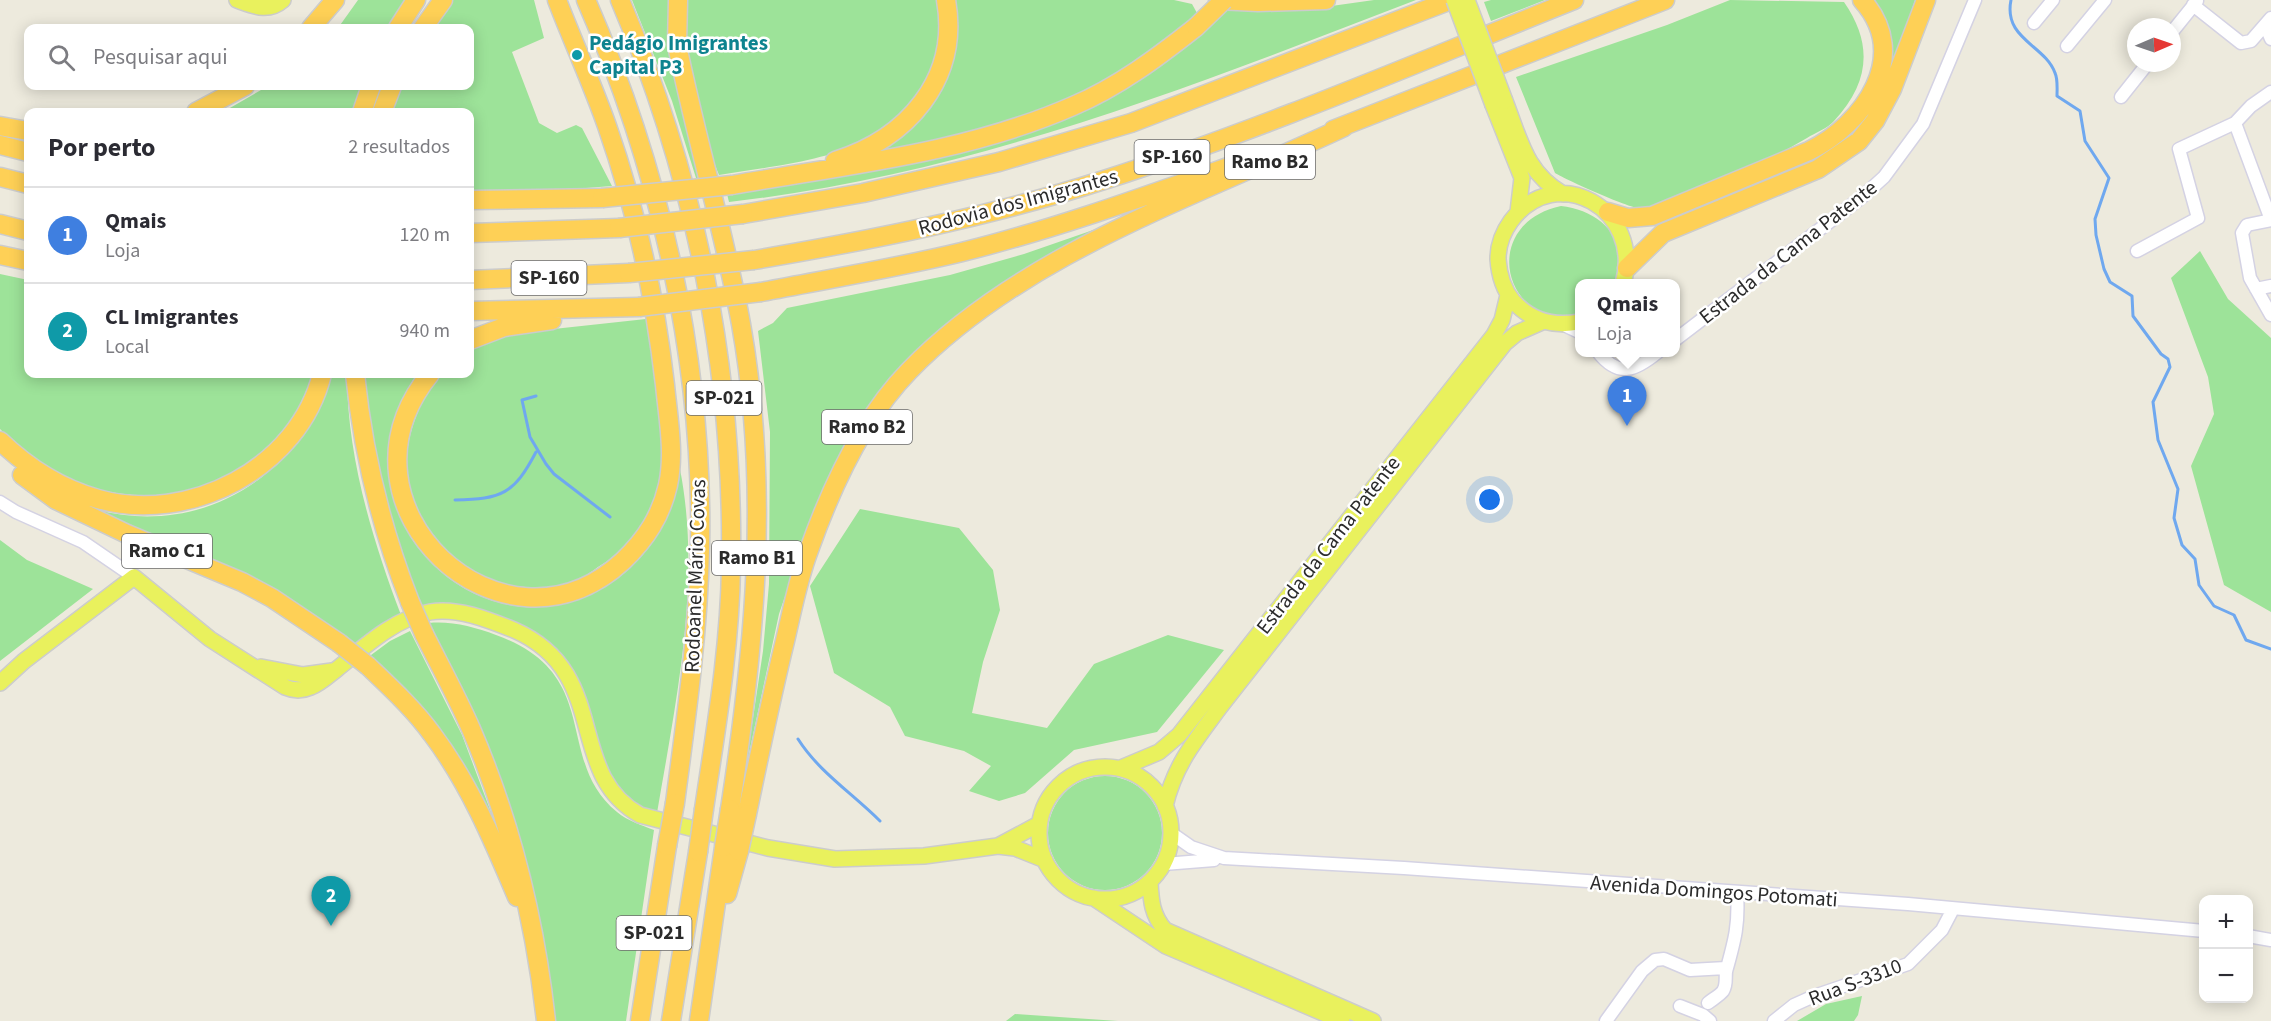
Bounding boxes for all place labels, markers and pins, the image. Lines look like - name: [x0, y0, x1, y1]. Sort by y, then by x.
- place label: Pedágio Imigrantes Capital P3: [589, 28, 768, 82]
- marker: Pedágio Imigrantes Capital P3: [570, 48, 584, 62]
- pin: 1: [1608, 376, 1646, 426]
- pin: 2: [312, 876, 350, 926]

